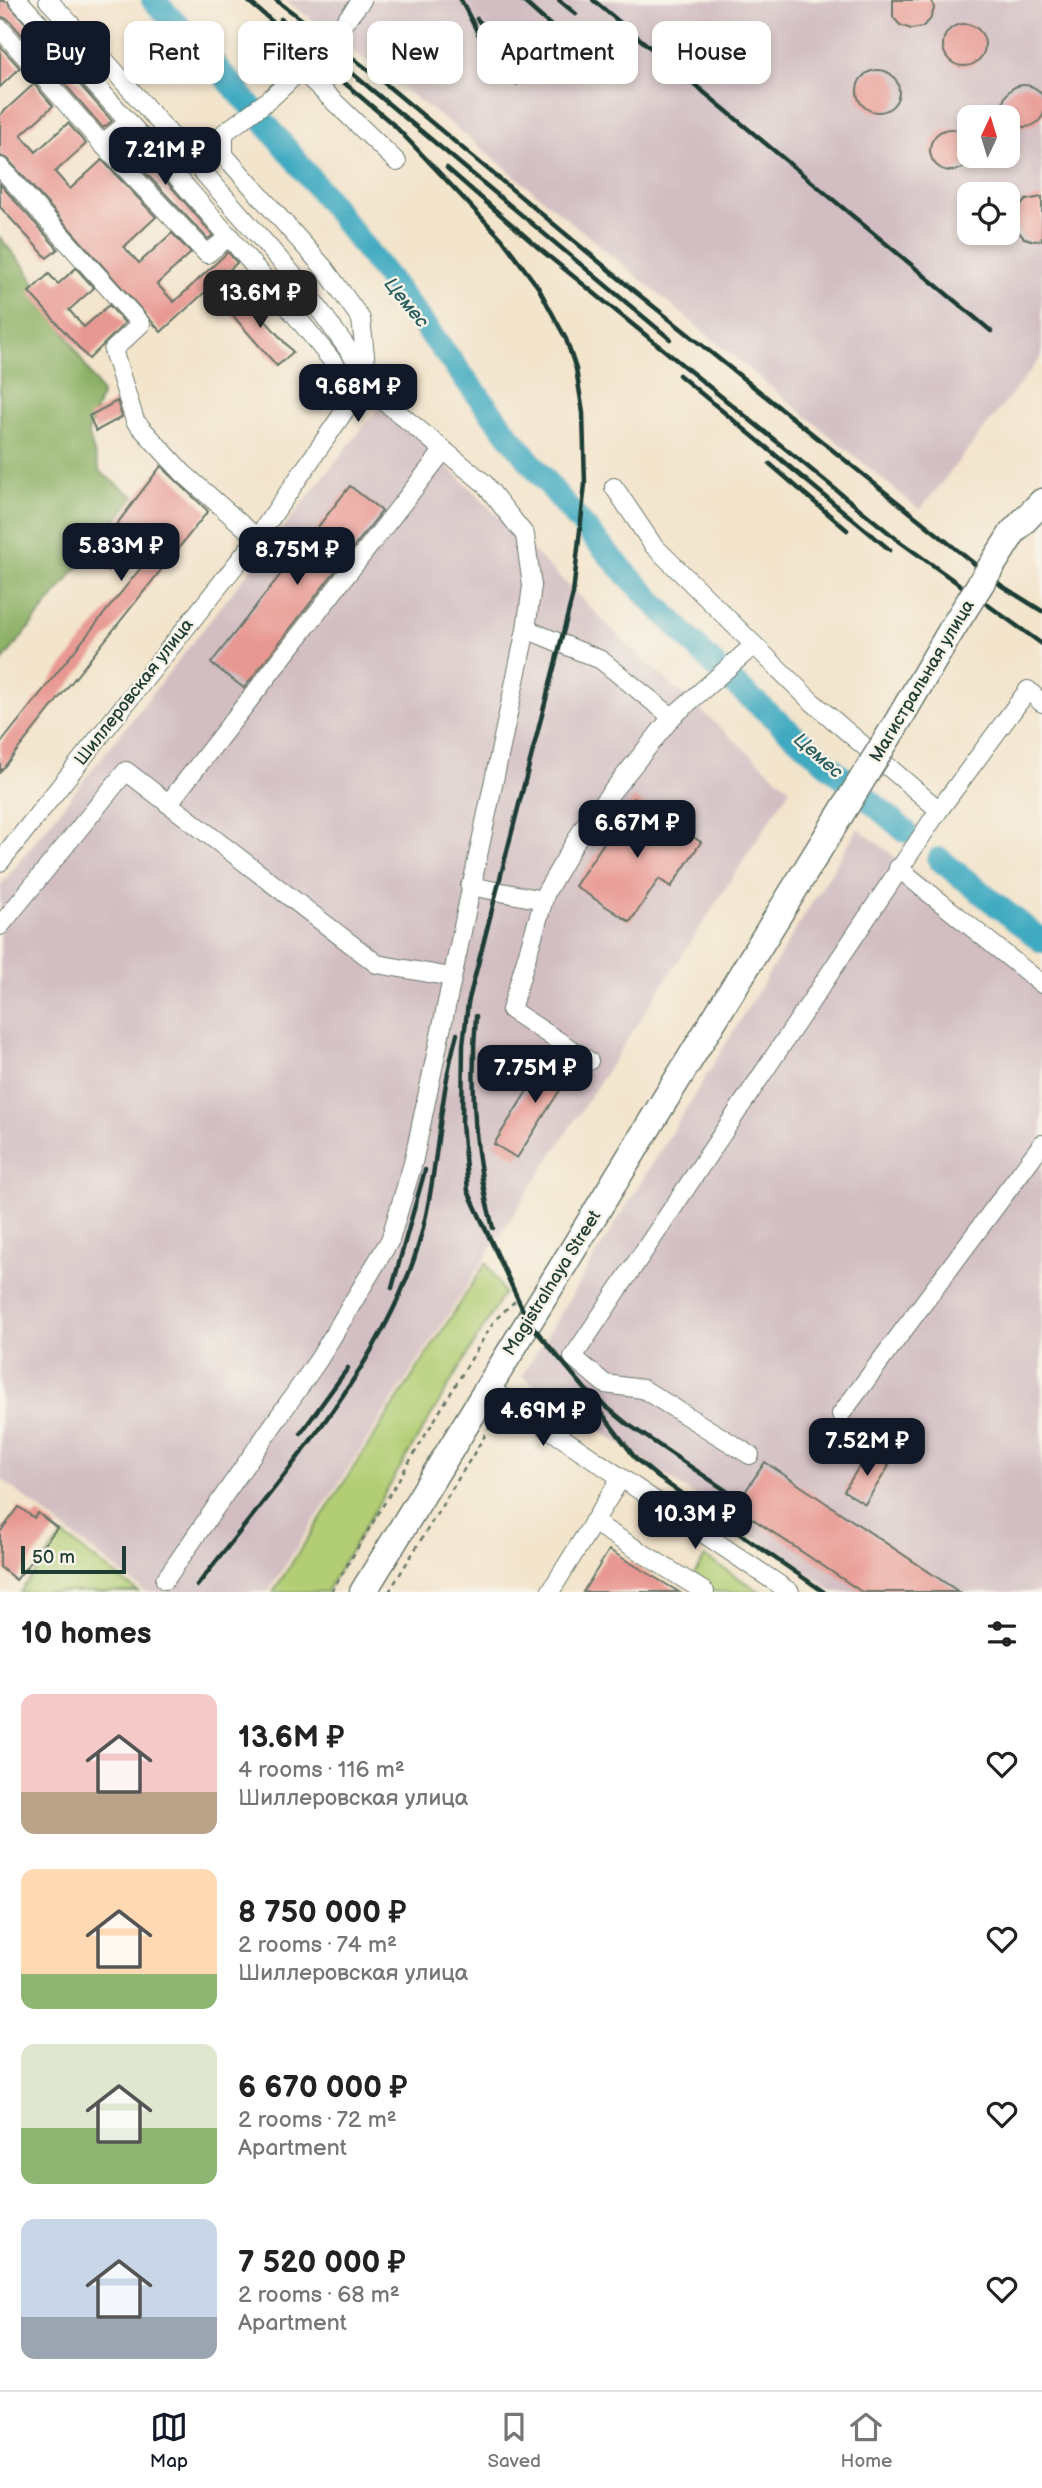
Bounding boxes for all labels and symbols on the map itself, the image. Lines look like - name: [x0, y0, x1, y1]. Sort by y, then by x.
- north arrow: [957, 105, 1020, 168]
- pin: 7.21M ₽: [100, 128, 230, 187]
- pin: 13.6M ₽: [195, 270, 325, 330]
- water label: Цемес: [379, 273, 433, 333]
- pin: 9.68M ₽: [293, 364, 423, 424]
- pin: 5.83M ₽: [56, 524, 186, 583]
- pin: 8.75M ₽: [232, 528, 362, 587]
- street label: Магистральная улица: [865, 596, 979, 766]
- street label: Шиллеровская улица: [70, 614, 198, 770]
- water label: Цемес: [789, 728, 848, 784]
- pin: 6.67M ₽: [572, 800, 702, 860]
- pin: 7.75M ₽: [470, 1046, 600, 1105]
- street label: Magistralnaya Street: [499, 1206, 605, 1359]
- pin: 4.69M ₽: [478, 1388, 608, 1448]
- pin: 7.52M ₽: [802, 1418, 932, 1478]
- pin: 10.3M ₽: [630, 1492, 760, 1551]
- scale bar: [21, 1543, 126, 1575]

